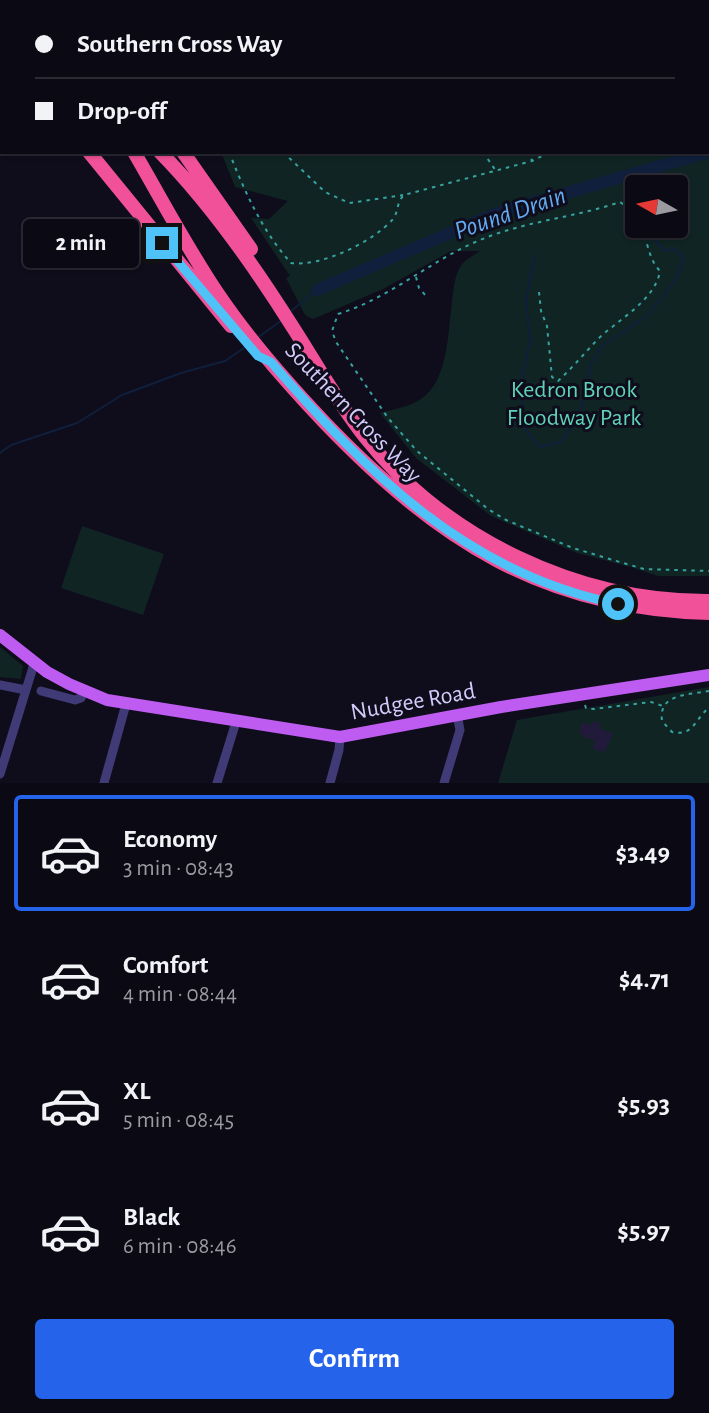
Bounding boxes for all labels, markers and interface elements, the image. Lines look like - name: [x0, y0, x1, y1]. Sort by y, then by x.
- text: Southern Cross Way: [77, 31, 282, 57]
- text: Drop-off: [77, 98, 166, 124]
- north arrow: [625, 175, 688, 238]
- map controls: [625, 175, 688, 238]
- water label: Pound Drain: [451, 182, 569, 244]
- callout: 2 min: [22, 218, 138, 268]
- route end: [146, 227, 178, 259]
- text: 2 min: [55, 232, 107, 255]
- street label: Southern Cross Way: [280, 338, 426, 488]
- park label: Kedron Brook Floodway Park: [507, 378, 641, 430]
- route start: [602, 588, 634, 620]
- street label: Nudgee Road: [349, 679, 477, 725]
- icon: car: [39, 822, 102, 885]
- text: Economy: [123, 826, 217, 852]
- text: $3.49: [616, 840, 670, 866]
- text: 3 min · 08:43: [123, 857, 234, 880]
- icon: car: [39, 948, 102, 1011]
- text: Comfort: [123, 952, 208, 978]
- text: $4.71: [619, 966, 670, 992]
- text: 4 min · 08:44: [123, 983, 237, 1006]
- icon: car: [39, 1074, 102, 1137]
- text: XL: [123, 1078, 150, 1104]
- text: $5.93: [617, 1092, 670, 1118]
- text: 5 min · 08:45: [123, 1109, 234, 1132]
- icon: car: [39, 1200, 102, 1263]
- text: Black: [123, 1204, 180, 1230]
- text: $5.97: [617, 1218, 670, 1244]
- text: 6 min · 08:46: [123, 1235, 236, 1258]
- button: Confirm: [35, 1319, 674, 1399]

